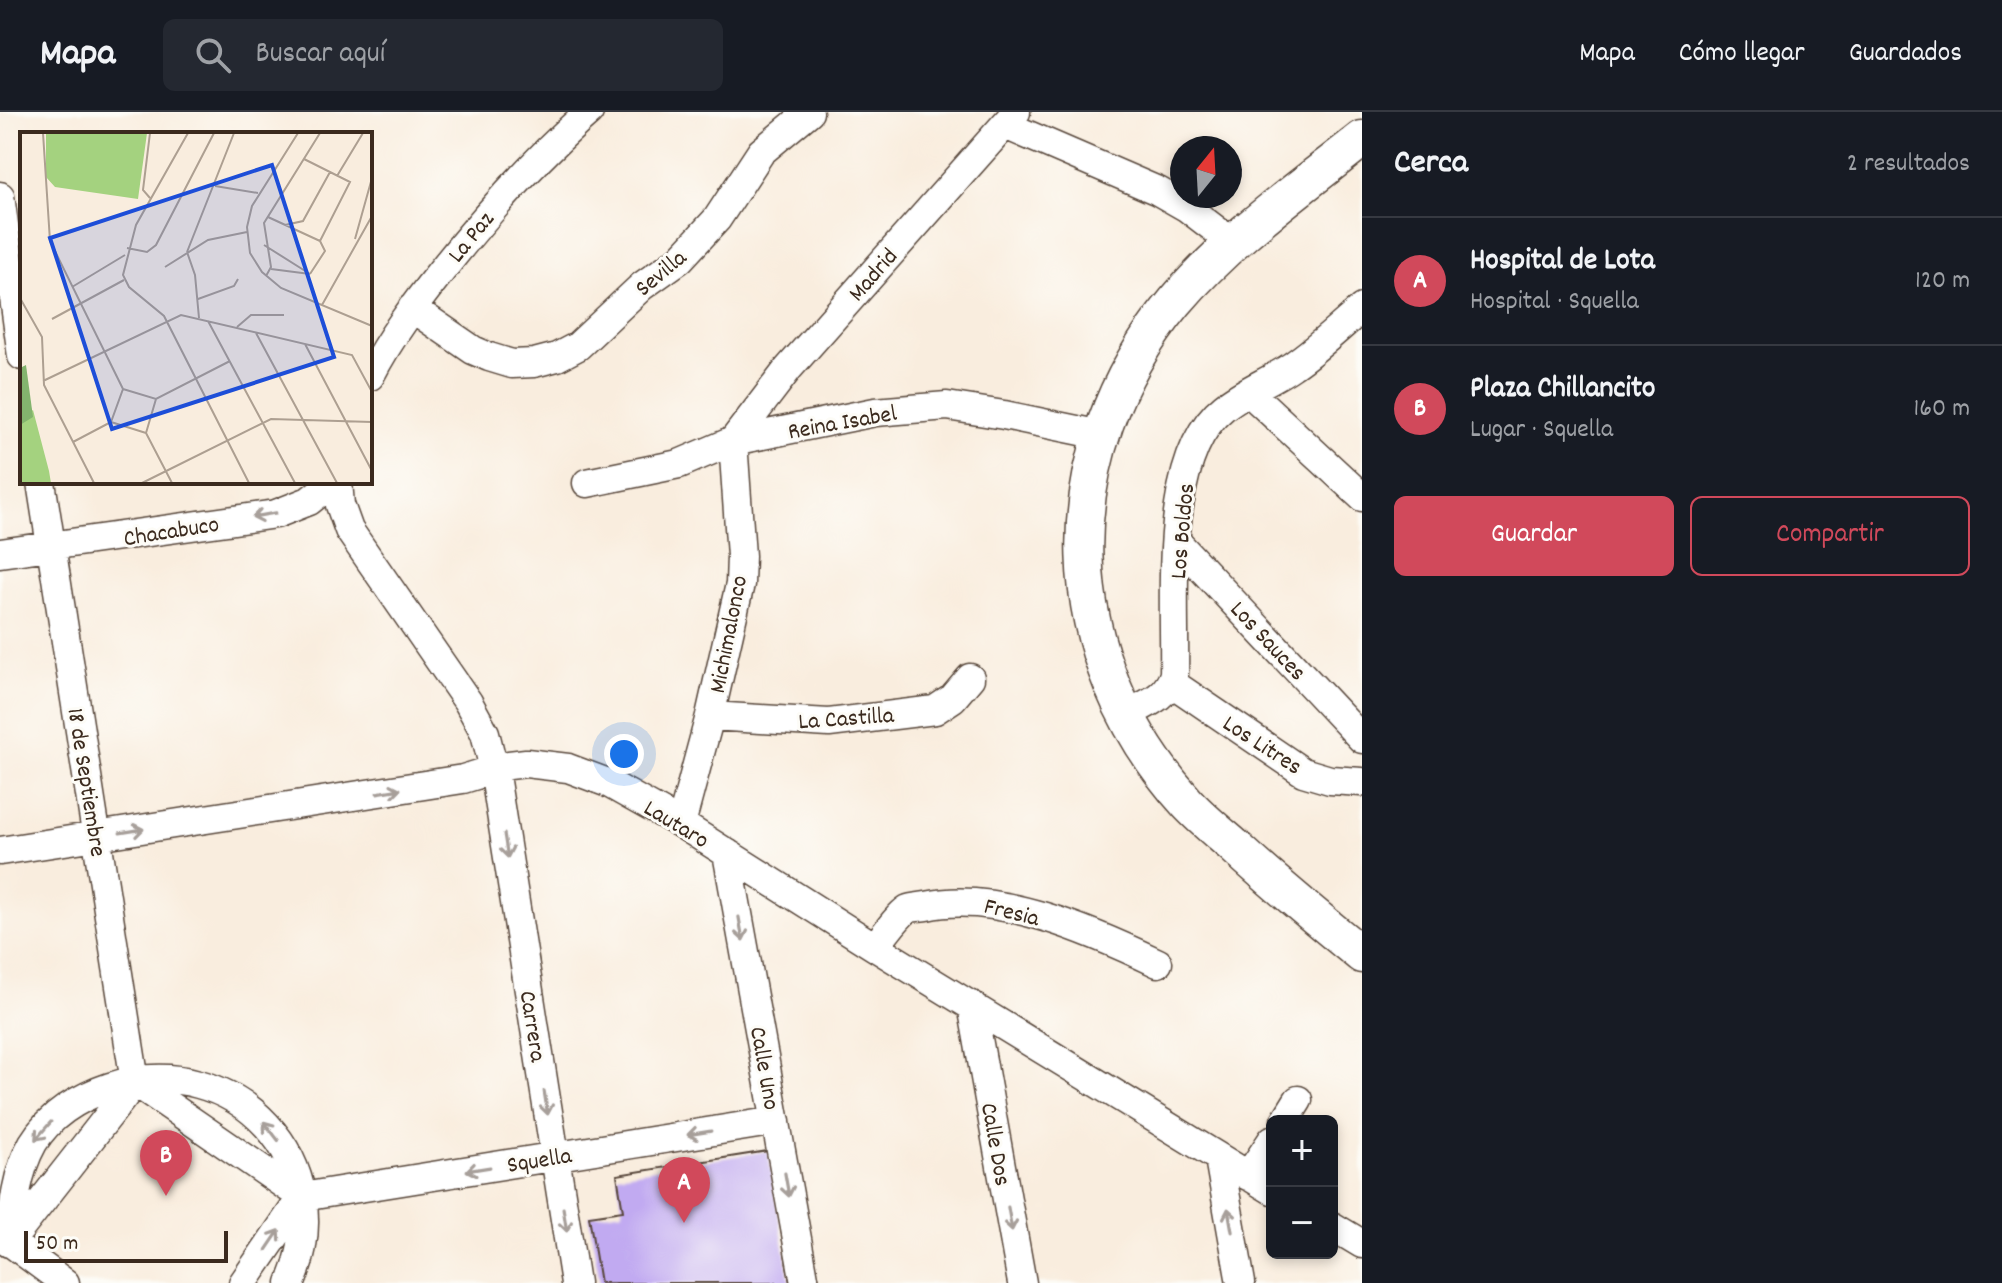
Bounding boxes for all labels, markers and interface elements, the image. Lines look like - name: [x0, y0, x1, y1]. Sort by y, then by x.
- search box: [163, 19, 723, 91]
- text: Mapa: [40, 28, 115, 83]
- icon: search: [191, 33, 235, 77]
- text: Buscar aquí: [255, 34, 385, 77]
- text: Mapa: [1579, 35, 1635, 75]
- text: Cómo llegar: [1679, 35, 1805, 75]
- text: Guardados: [1849, 35, 1962, 75]
- inset map: [20, 132, 372, 484]
- north arrow: [1170, 136, 1242, 208]
- text: Cerca: [1394, 140, 1468, 189]
- text: 2 resultados: [1847, 146, 1970, 183]
- street label: La Paz: [441, 205, 504, 271]
- text: Hospital de Lota: [1470, 241, 1655, 284]
- street label: Sevilla: [629, 242, 696, 306]
- street label: Madrid: [841, 242, 907, 310]
- text: A: [1413, 263, 1427, 300]
- text: 120 m: [1915, 263, 1970, 300]
- text: Hospital · Squella: [1470, 284, 1639, 321]
- text: Plaza Chillancito: [1470, 369, 1655, 412]
- text: B: [1414, 391, 1426, 428]
- text: 160 m: [1914, 391, 1970, 428]
- street label: Reina Isabel: [785, 398, 900, 450]
- text: Lugar · Squella: [1470, 412, 1613, 449]
- street label: Los Boldos: [1163, 482, 1205, 581]
- button: Guardar: [1394, 496, 1674, 576]
- button: Compartir: [1690, 496, 1970, 576]
- street label: Chacabuco: [121, 509, 222, 557]
- one-way arrow: [252, 509, 278, 524]
- street label: Michimalonco: [702, 573, 758, 696]
- street label: Los Sauces: [1221, 594, 1313, 690]
- street label: La Castilla: [797, 700, 896, 740]
- street label: 18 de Septiembre: [57, 706, 114, 859]
- street label: Los Litres: [1215, 708, 1308, 785]
- your location: [604, 734, 644, 774]
- one-way arrow: [376, 783, 402, 798]
- street label: Lautaro: [636, 793, 715, 858]
- one-way arrow: [119, 823, 145, 838]
- one-way arrow: [499, 833, 514, 858]
- street label: Fresia: [980, 891, 1043, 937]
- one-way arrow: [734, 916, 749, 941]
- street label: Carrera: [509, 988, 554, 1065]
- street label: Calle Uno: [739, 1024, 787, 1113]
- one-way arrow: [540, 1090, 555, 1115]
- street label: Calle Dos: [970, 1100, 1018, 1189]
- map controls: [1266, 1115, 1338, 1259]
- button: +: [1266, 1115, 1338, 1187]
- one-way arrow: [34, 1120, 52, 1141]
- one-way arrow: [262, 1121, 279, 1142]
- one-way arrow: [687, 1127, 712, 1142]
- pin: B: [140, 1130, 192, 1196]
- street label: Squella: [505, 1140, 575, 1184]
- pin: A: [658, 1157, 710, 1223]
- one-way arrow: [466, 1162, 491, 1177]
- one-way arrow: [781, 1172, 796, 1197]
- button: −: [1266, 1187, 1338, 1259]
- one-way arrow: [558, 1206, 573, 1232]
- one-way arrow: [1004, 1206, 1019, 1232]
- one-way arrow: [1221, 1208, 1236, 1234]
- scale bar: [24, 1227, 228, 1263]
- text: 50 m: [36, 1229, 78, 1260]
- one-way arrow: [265, 1229, 281, 1252]

